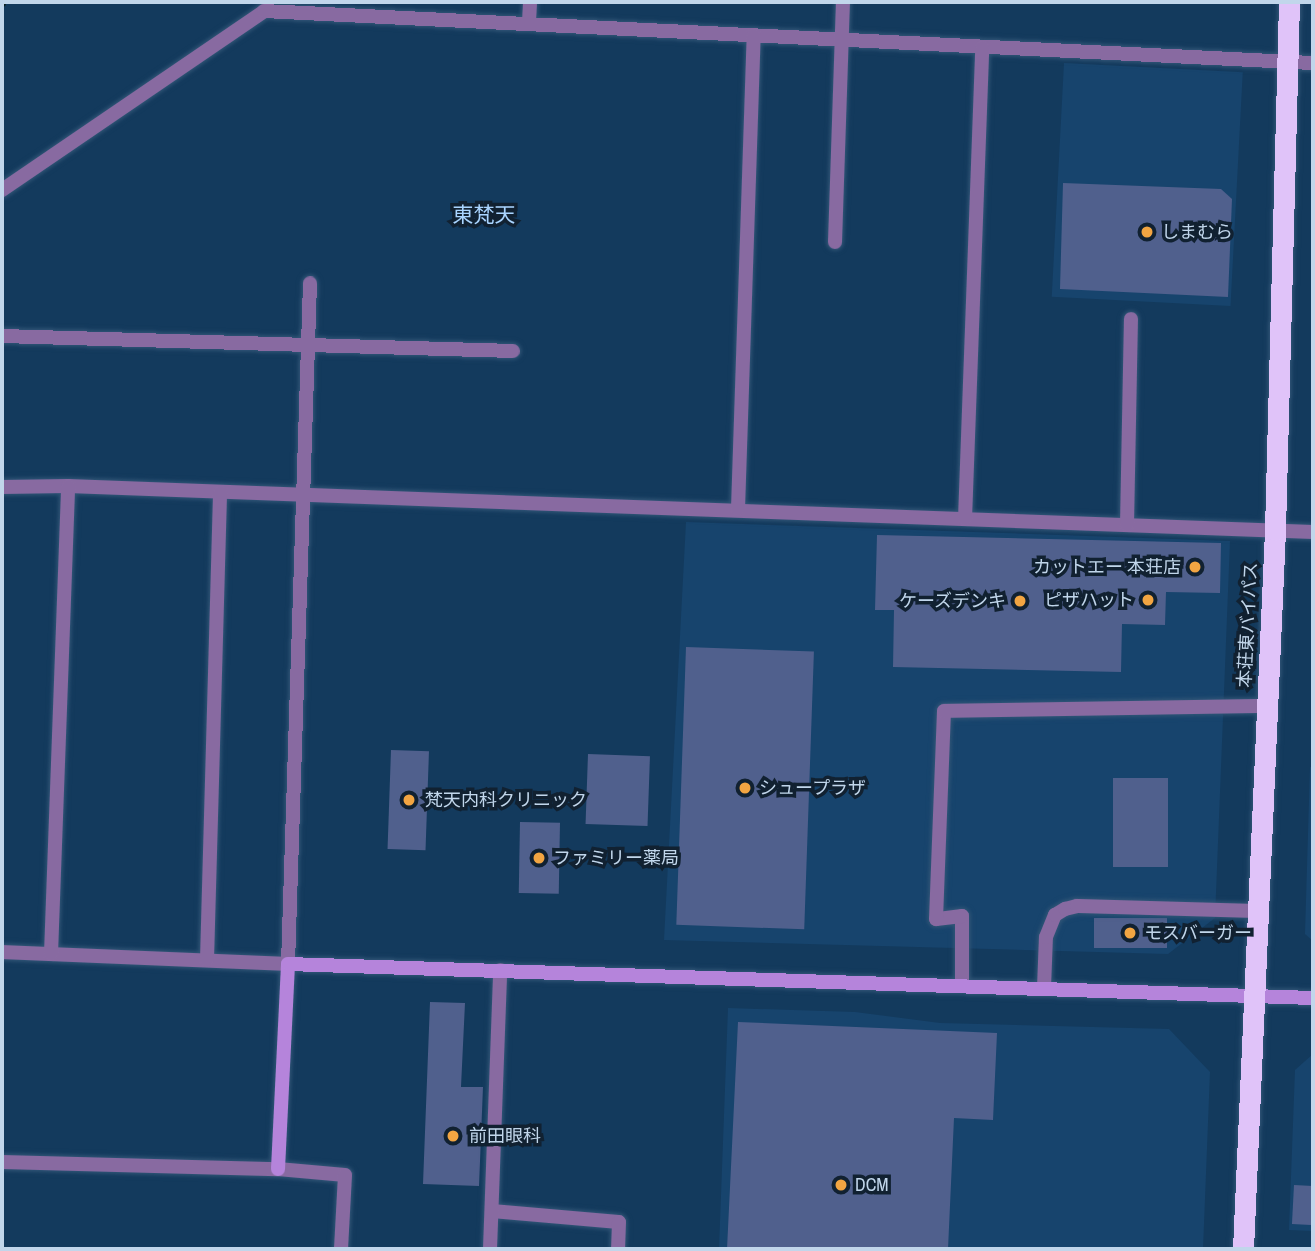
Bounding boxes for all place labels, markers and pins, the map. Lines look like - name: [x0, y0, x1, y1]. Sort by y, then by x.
- place label: しまむら: [1161, 221, 1233, 243]
- marker: しまむら: [1139, 224, 1155, 240]
- place label: カットエー 本荘店: [1033, 556, 1181, 578]
- marker: カットエー 本荘店: [1187, 559, 1203, 575]
- place label: ピザハット: [1044, 589, 1134, 611]
- place label: ケーズデンキ: [898, 590, 1006, 612]
- marker: ピザハット: [1140, 592, 1156, 608]
- marker: ケーズデンキ: [1012, 593, 1028, 609]
- place label: シュープラザ: [759, 777, 867, 799]
- marker: シュープラザ: [737, 780, 753, 796]
- place label: 梵天内科クリニック: [425, 789, 587, 811]
- marker: 梵天内科クリニック: [399, 790, 419, 810]
- place label: ファミリー薬局: [553, 847, 679, 869]
- marker: ファミリー薬局: [531, 850, 547, 866]
- place label: モスバーガー: [1144, 922, 1252, 944]
- marker: モスバーガー: [1122, 925, 1138, 941]
- place label: 前田眼科: [469, 1125, 541, 1147]
- marker: 前田眼科: [443, 1126, 463, 1146]
- place label: DCM: [855, 1174, 889, 1196]
- marker: DCM: [833, 1177, 849, 1193]

